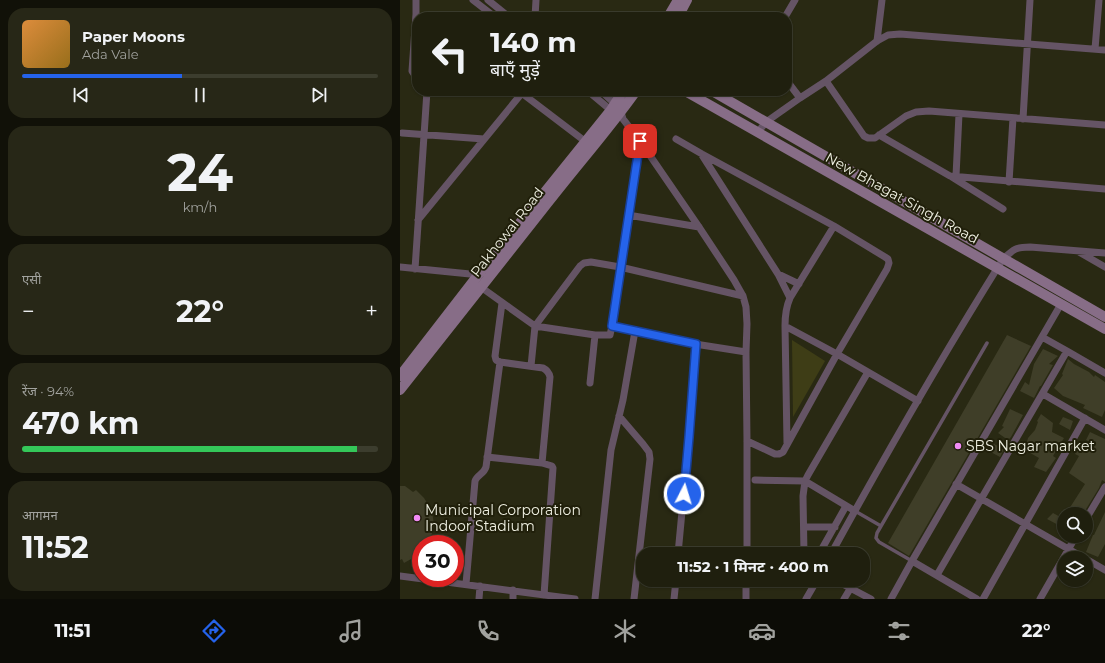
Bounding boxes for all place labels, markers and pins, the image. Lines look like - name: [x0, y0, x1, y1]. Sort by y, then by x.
- pin: [623, 124, 657, 158]
- place label: SBS Nagar market: [966, 437, 1095, 455]
- marker: SBS Nagar market: [953, 441, 963, 451]
- place label: Municipal Corporation Indoor Stadium: [425, 501, 581, 535]
- marker: Municipal Corporation Indoor Stadium: [412, 513, 422, 523]

